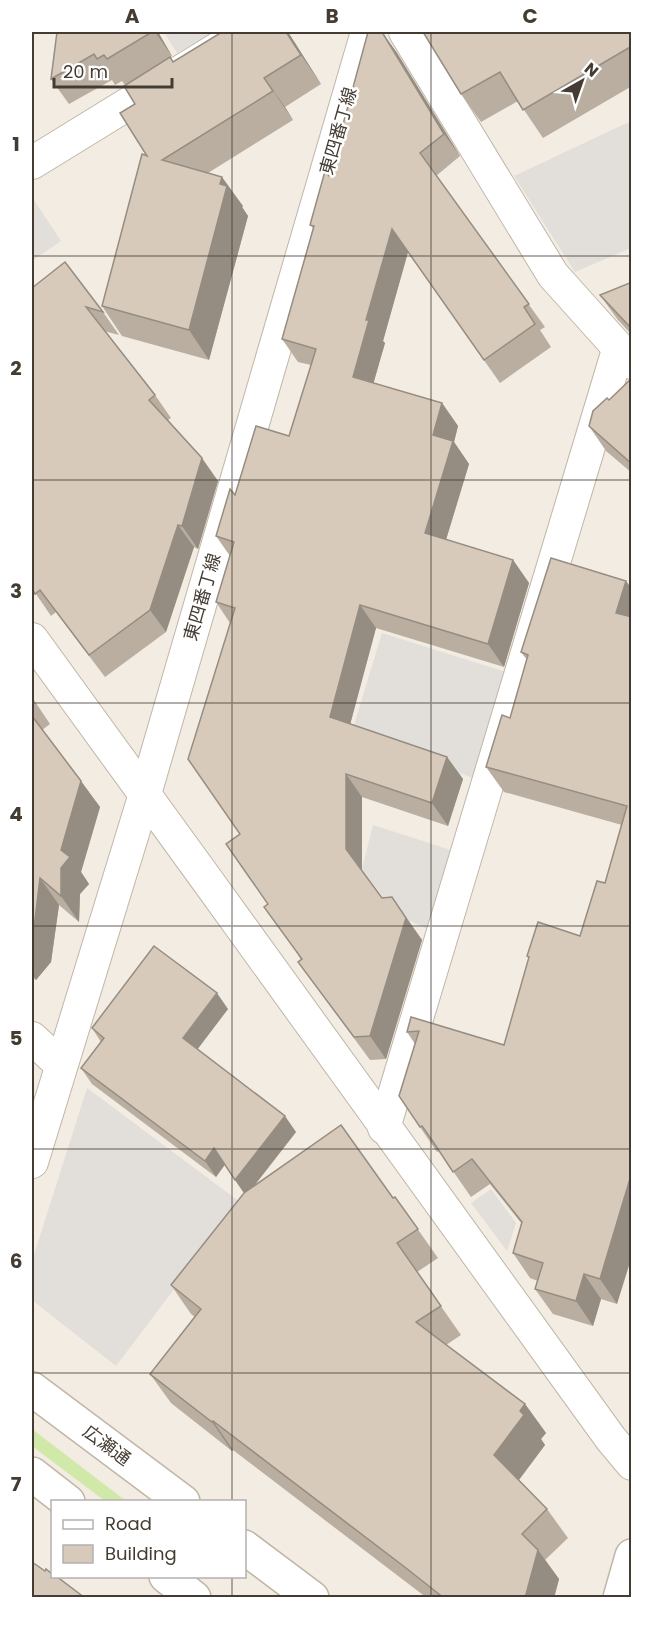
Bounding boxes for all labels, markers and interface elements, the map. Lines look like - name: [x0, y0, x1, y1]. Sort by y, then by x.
- text: A: [125, 2, 140, 30]
- text: B: [325, 2, 339, 30]
- text: C: [522, 2, 538, 30]
- scale bar: [54, 51, 172, 89]
- north arrow: [552, 51, 612, 111]
- text: N: [579, 57, 603, 83]
- text: 20 m: [63, 59, 108, 84]
- street label: 東四番丁線: [314, 84, 362, 178]
- text: 1: [12, 130, 20, 158]
- text: 2: [10, 354, 22, 382]
- street label: 東四番丁線: [178, 550, 226, 644]
- text: 3: [10, 577, 22, 605]
- text: 4: [9, 800, 23, 828]
- text: 5: [10, 1024, 23, 1052]
- text: 6: [10, 1247, 22, 1275]
- street label: 広瀬通: [78, 1419, 136, 1471]
- text: 7: [11, 1470, 22, 1498]
- legend: [51, 1500, 246, 1578]
- text: Road: [105, 1511, 152, 1536]
- text: Building: [105, 1541, 177, 1566]

